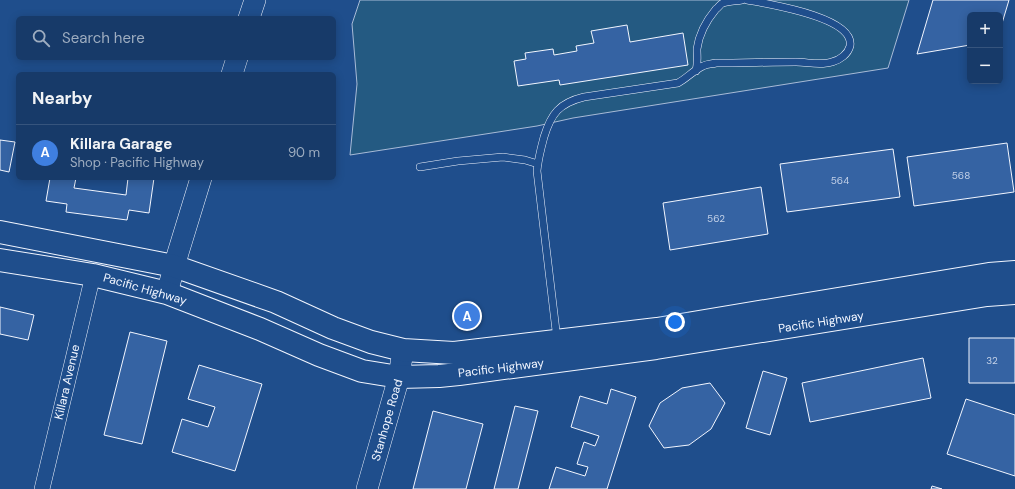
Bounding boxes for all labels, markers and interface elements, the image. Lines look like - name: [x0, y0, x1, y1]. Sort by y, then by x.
- map controls: [967, 12, 1003, 84]
- button: +: [967, 12, 1003, 48]
- search box: [16, 16, 336, 60]
- icon: search: [30, 27, 52, 49]
- text: Search here: [62, 28, 145, 48]
- button: −: [967, 48, 1003, 84]
- text: Nearby: [32, 87, 92, 109]
- text: Killara Garage: [70, 134, 172, 154]
- text: A: [40, 144, 50, 161]
- text: 90 m: [288, 144, 320, 161]
- text: Shop · Pacific Highway: [70, 154, 204, 171]
- house number: 568: [952, 169, 970, 182]
- house number: 564: [831, 174, 849, 187]
- house number: 562: [707, 212, 725, 225]
- street label: Pacific Highway: [101, 269, 189, 309]
- pin: A: [454, 301, 480, 331]
- street label: Pacific Highway: [777, 307, 865, 337]
- your location: [665, 312, 685, 332]
- street label: Killara Avenue: [51, 343, 83, 421]
- house number: 32: [986, 354, 998, 367]
- street label: Pacific Highway: [457, 355, 545, 381]
- street label: Stanhope Road: [368, 377, 406, 463]

